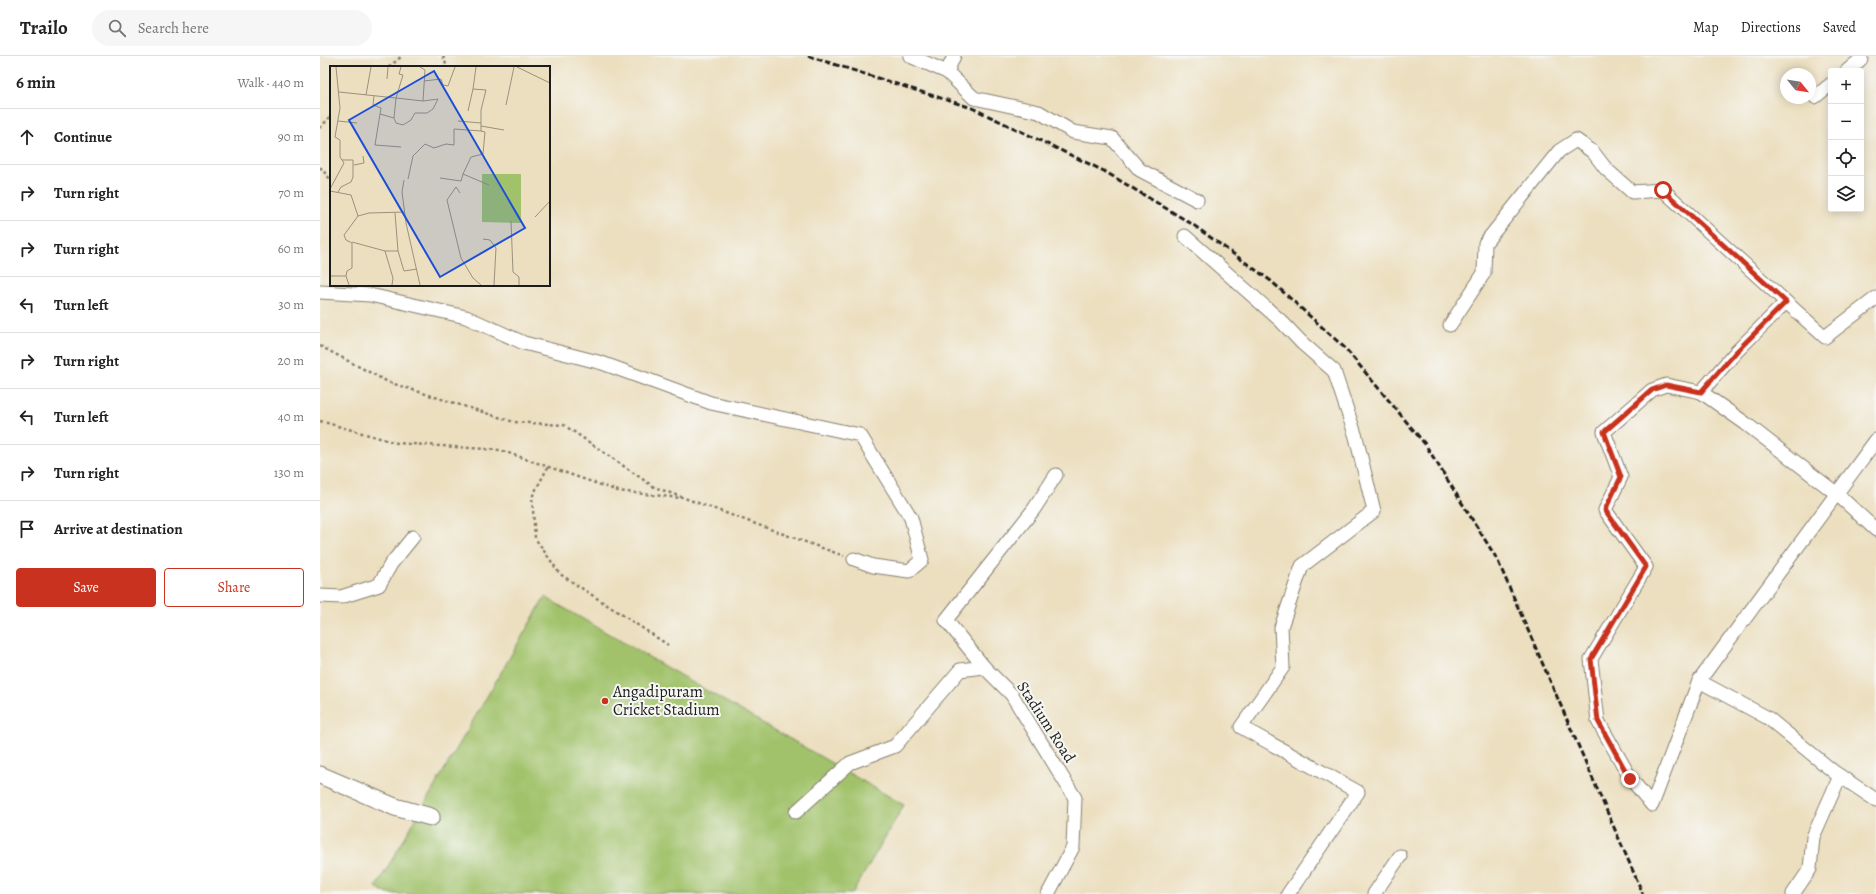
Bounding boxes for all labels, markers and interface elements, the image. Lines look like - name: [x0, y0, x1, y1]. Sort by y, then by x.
- search box: [92, 10, 372, 46]
- text: Trailo: [20, 15, 68, 41]
- icon: search: [106, 17, 128, 39]
- text: Search here: [138, 18, 209, 38]
- text: Map: [1693, 18, 1719, 37]
- text: Directions: [1741, 18, 1801, 37]
- text: Saved: [1823, 18, 1856, 37]
- inset map: [330, 66, 550, 286]
- north arrow: [1780, 68, 1816, 104]
- map controls: [1828, 68, 1864, 212]
- button: +: [1828, 68, 1864, 104]
- text: 6 min: [16, 71, 56, 94]
- text: Walk · 440 m: [237, 74, 304, 91]
- button: −: [1828, 104, 1864, 140]
- icon: ahead: [16, 126, 38, 148]
- text: Continue: [54, 127, 112, 147]
- text: 90 m: [278, 128, 304, 145]
- button: locate: [1828, 140, 1864, 176]
- button: layers: [1828, 176, 1864, 212]
- route start: [1654, 181, 1672, 199]
- icon: right: [16, 182, 38, 204]
- text: Turn right: [54, 183, 119, 203]
- text: 70 m: [278, 184, 304, 201]
- icon: right: [16, 238, 38, 260]
- text: Turn right: [54, 239, 119, 259]
- text: 60 m: [278, 240, 304, 257]
- icon: left: [16, 294, 38, 316]
- text: Turn left: [54, 295, 109, 315]
- text: 30 m: [278, 296, 304, 313]
- icon: right: [16, 350, 38, 372]
- text: Turn right: [54, 351, 119, 371]
- text: 20 m: [278, 352, 304, 369]
- icon: left: [16, 406, 38, 428]
- text: Turn left: [54, 407, 109, 427]
- text: 40 m: [278, 408, 304, 425]
- icon: right: [16, 462, 38, 484]
- text: Turn right: [54, 463, 119, 483]
- text: 130 m: [274, 464, 304, 481]
- icon: arrive: [16, 518, 38, 540]
- text: Arrive at destination: [54, 519, 183, 539]
- button: Save: [16, 568, 156, 607]
- button: Share: [164, 568, 304, 607]
- street label: Stadium Road: [1012, 677, 1081, 767]
- place label: Angadipuram Cricket Stadium: [612, 681, 720, 721]
- marker: Angadipuram Cricket Stadium: [600, 696, 610, 706]
- route end: [1621, 770, 1639, 788]

